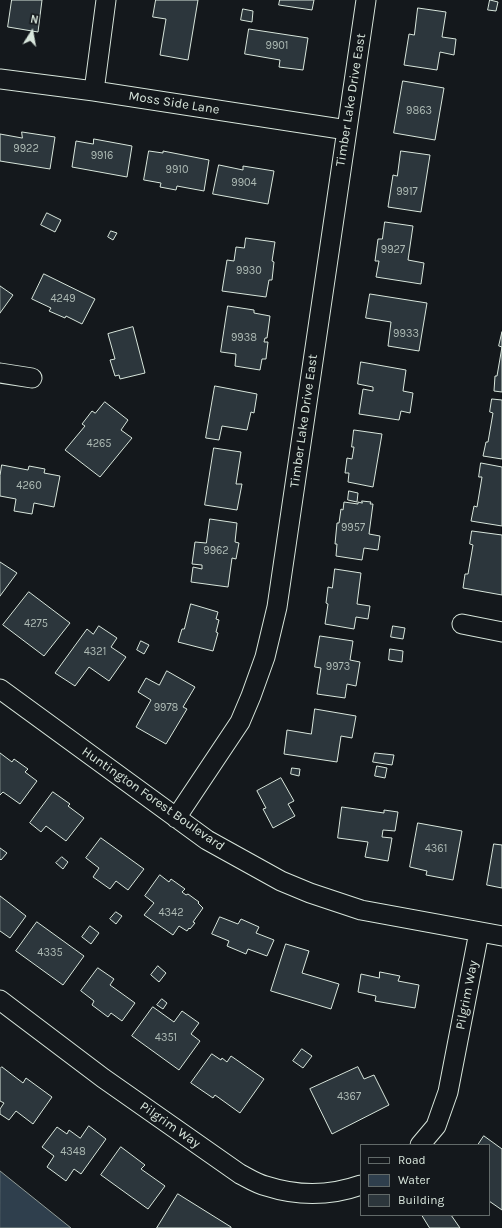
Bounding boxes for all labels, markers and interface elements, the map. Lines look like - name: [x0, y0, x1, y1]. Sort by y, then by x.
- north arrow: [12, 12, 52, 52]
- text: N: [29, 13, 39, 27]
- street label: Timber Lake Drive East: [333, 32, 369, 168]
- house number: 9901: [266, 39, 288, 53]
- street label: Moss Side Lane: [127, 88, 221, 118]
- house number: 9863: [406, 104, 432, 118]
- house number: 9922: [13, 142, 39, 156]
- house number: 9916: [91, 149, 113, 163]
- house number: 9910: [166, 163, 188, 177]
- house number: 9904: [231, 176, 257, 190]
- house number: 9917: [396, 185, 418, 199]
- house number: 9927: [381, 243, 405, 257]
- house number: 9930: [236, 264, 262, 278]
- house number: 4249: [50, 292, 76, 306]
- house number: 9933: [393, 327, 419, 341]
- house number: 9938: [231, 331, 257, 345]
- street label: Timber Lake Drive East: [287, 353, 321, 489]
- house number: 4265: [86, 437, 112, 451]
- house number: 4260: [16, 479, 42, 493]
- house number: 9957: [341, 521, 365, 535]
- house number: 9962: [203, 544, 229, 558]
- house number: 4275: [24, 617, 48, 631]
- house number: 4321: [84, 645, 106, 659]
- house number: 9973: [326, 660, 350, 674]
- house number: 9978: [154, 701, 178, 715]
- street label: Huntington Forest Boulevard: [79, 744, 227, 854]
- house number: 4361: [425, 842, 447, 856]
- house number: 4342: [158, 906, 184, 920]
- house number: 4335: [37, 946, 63, 960]
- street label: Pilgrim Way: [453, 959, 481, 1031]
- house number: 4351: [155, 1031, 177, 1045]
- house number: 4367: [337, 1090, 361, 1104]
- street label: Pilgrim Way: [137, 1098, 203, 1152]
- legend: [360, 1144, 490, 1216]
- house number: 4348: [60, 1145, 86, 1159]
- text: Road: [398, 1153, 426, 1167]
- text: Water: [398, 1173, 430, 1187]
- text: Building: [398, 1193, 444, 1207]

